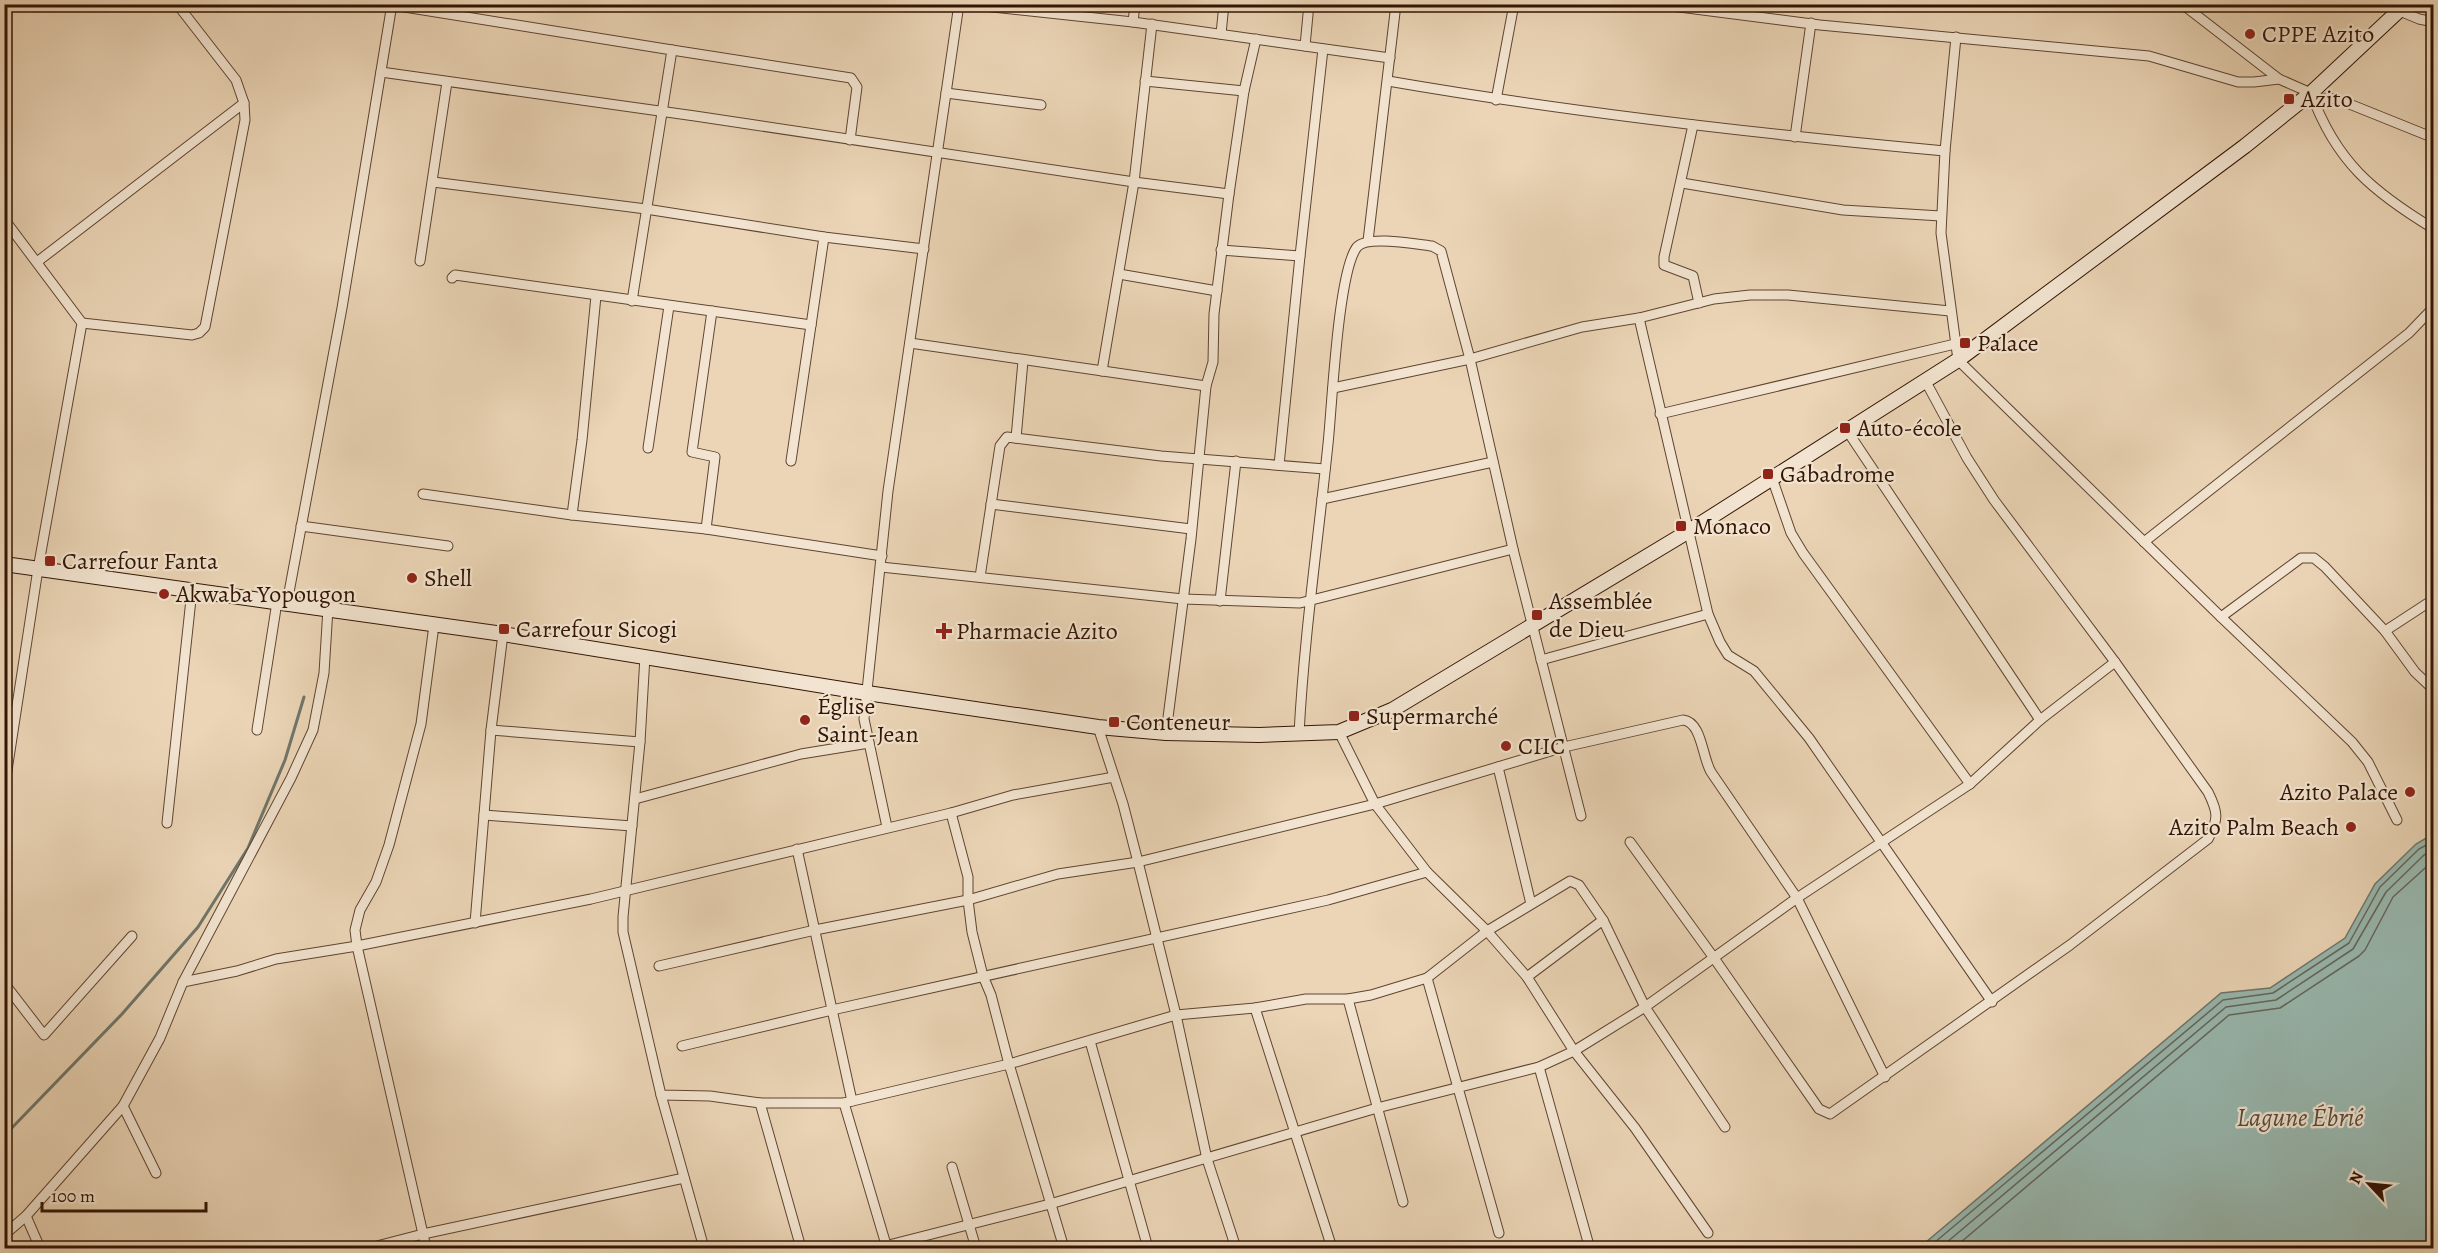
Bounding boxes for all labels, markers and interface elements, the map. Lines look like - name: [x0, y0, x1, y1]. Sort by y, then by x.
- place label: CPPE Azito: [2262, 18, 2374, 50]
- marker: CPPE Azito: [2243, 27, 2257, 41]
- place label: Azito: [2300, 83, 2353, 115]
- marker: Azito: [2282, 92, 2296, 106]
- place label: Palace: [1977, 327, 2039, 359]
- marker: Palace: [1958, 336, 1972, 350]
- place label: Auto-école: [1856, 412, 1962, 444]
- marker: Auto-école: [1838, 421, 1852, 435]
- place label: Gabadrome: [1780, 458, 1895, 490]
- marker: Gabadrome: [1761, 467, 1775, 481]
- place label: Monaco: [1693, 510, 1771, 542]
- marker: Monaco: [1674, 519, 1688, 533]
- place label: Carrefour Fanta: [62, 545, 219, 577]
- marker: Carrefour Fanta: [43, 554, 57, 568]
- place label: Shell: [424, 562, 472, 594]
- marker: Shell: [405, 571, 419, 585]
- place label: Akwaba Yopougon: [175, 578, 356, 610]
- place label: Assemblée de Dieu: [1548, 585, 1653, 645]
- marker: Akwaba Yopougon: [157, 587, 171, 601]
- marker: Assemblée de Dieu: [1530, 608, 1544, 622]
- place label: Carrefour Sicogi: [516, 613, 677, 645]
- place label: Pharmacie Azito: [956, 615, 1118, 647]
- marker: Carrefour Sicogi: [497, 622, 511, 636]
- marker: Pharmacie Azito: [937, 624, 951, 638]
- place label: Église Saint-Jean: [817, 690, 919, 750]
- place label: Supermarché: [1366, 700, 1498, 732]
- place label: Conteneur: [1126, 706, 1230, 738]
- marker: Supermarché: [1347, 709, 1361, 723]
- marker: Église Saint-Jean: [798, 713, 812, 727]
- marker: Conteneur: [1107, 715, 1121, 729]
- place label: CIIC: [1518, 730, 1565, 762]
- marker: CIIC: [1499, 739, 1513, 753]
- place label: Azito Palace: [2279, 776, 2398, 808]
- marker: Azito Palace: [2403, 785, 2417, 799]
- place label: Azito Palm Beach: [2168, 811, 2339, 843]
- marker: Azito Palm Beach: [2344, 820, 2358, 834]
- water label: Lagune Ébrié: [2236, 1100, 2364, 1135]
- north arrow: [2339, 1154, 2399, 1214]
- text: N: [2344, 1167, 2369, 1188]
- scale bar: [42, 1175, 206, 1213]
- text: 100 m: [51, 1184, 95, 1208]

